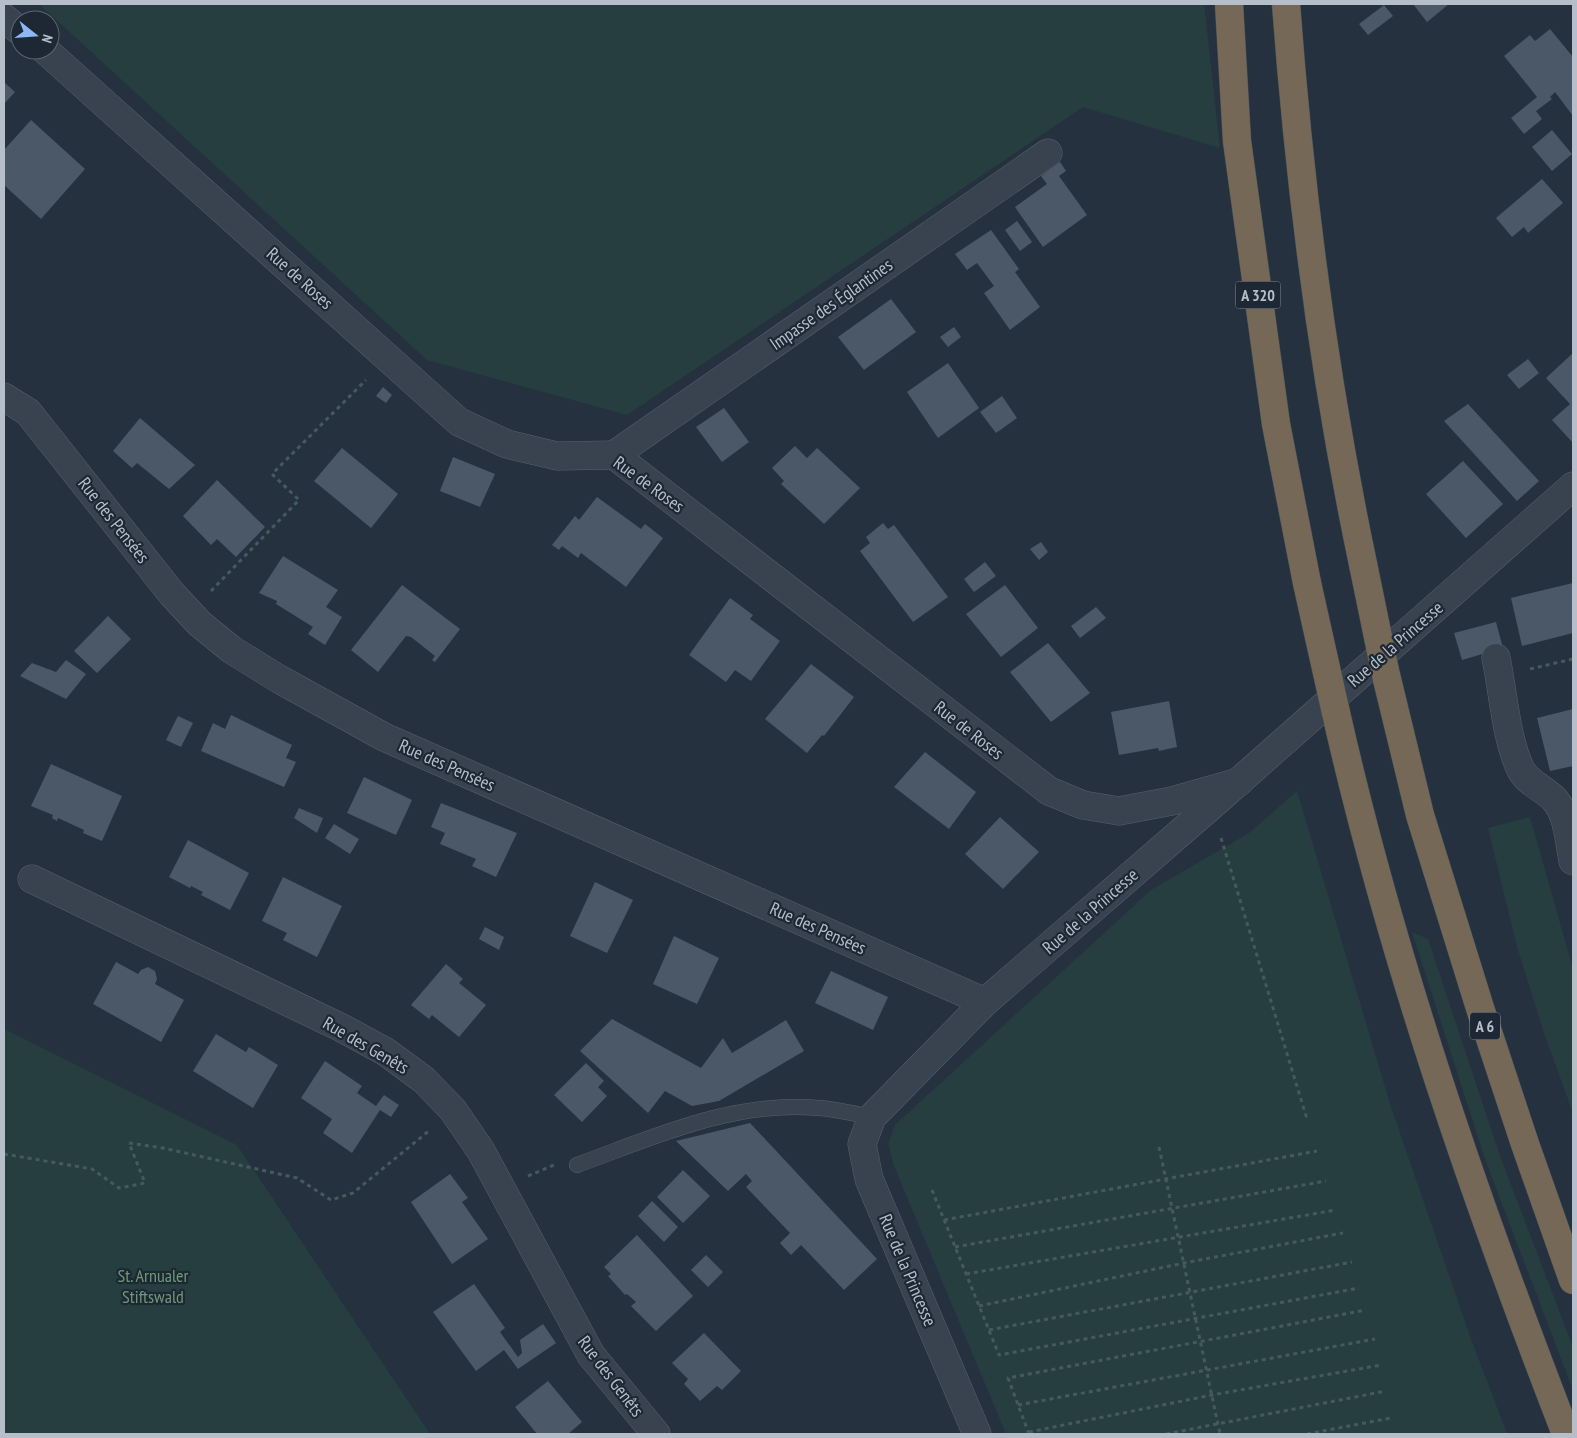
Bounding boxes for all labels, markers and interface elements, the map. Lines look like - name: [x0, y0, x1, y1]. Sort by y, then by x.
- north arrow: [10, 10, 60, 60]
- text: N: [38, 33, 57, 45]
- street label: Rue de Roses: [262, 242, 338, 314]
- street label: Impasse des Églantines: [765, 253, 897, 355]
- road number: A 320: [1236, 282, 1280, 308]
- street label: Rue de Roses: [609, 451, 689, 517]
- street label: Rue des Pensées: [73, 472, 155, 568]
- street label: Rue de la Princesse: [1342, 596, 1448, 692]
- street label: Rue de Roses: [930, 696, 1008, 764]
- street label: Rue des Pensées: [395, 734, 499, 796]
- street label: Rue de la Princesse: [1037, 863, 1143, 959]
- street label: Rue des Pensées: [766, 897, 870, 959]
- street label: Rue des Genêts: [319, 1011, 413, 1079]
- road number: A 6: [1470, 1012, 1500, 1040]
- street label: Rue de la Princesse: [874, 1211, 942, 1329]
- park label: St. Arnualer Stiftswald: [118, 1264, 189, 1308]
- street label: Rue des Genêts: [573, 1331, 649, 1421]

